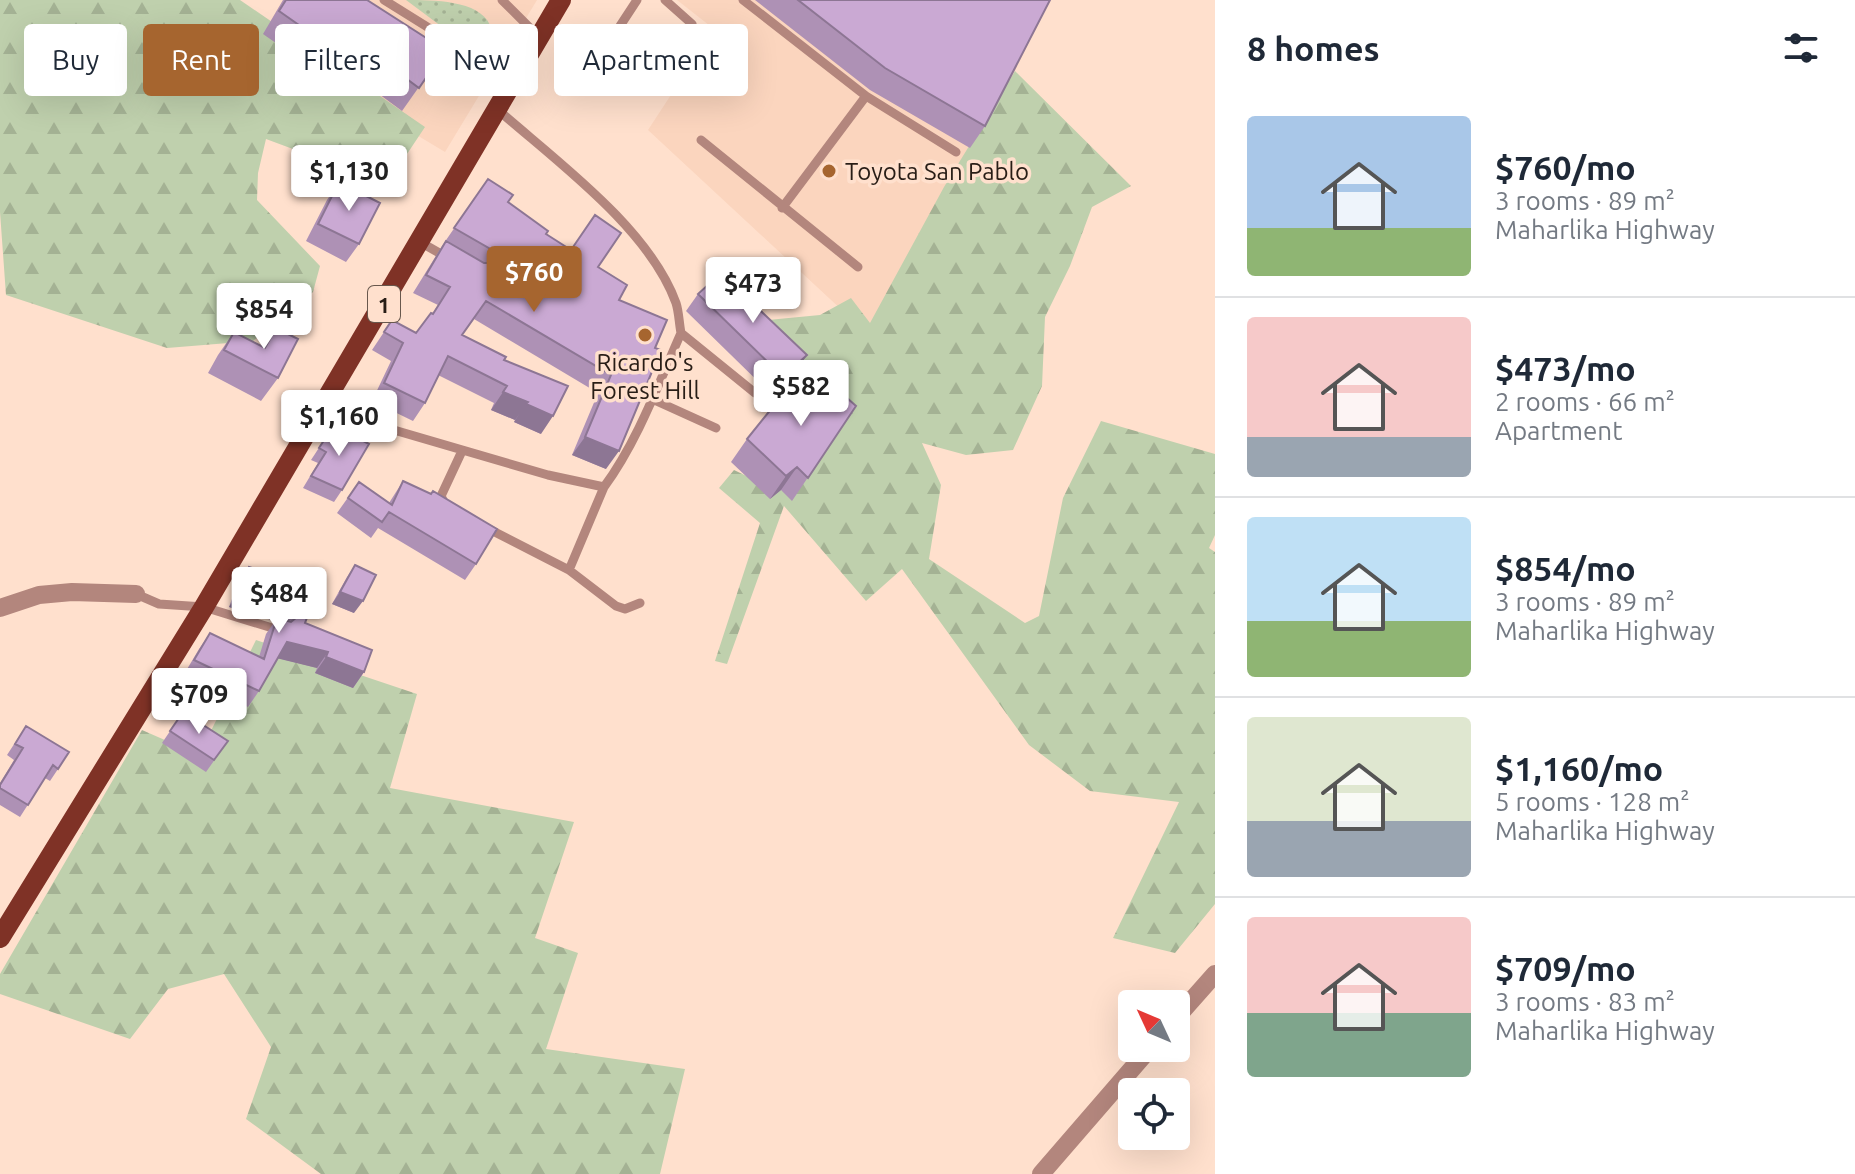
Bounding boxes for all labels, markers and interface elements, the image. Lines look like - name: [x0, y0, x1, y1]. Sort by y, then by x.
- chip: Buy: [24, 24, 127, 96]
- chip: Rent: [143, 24, 259, 96]
- chip: Filters: [275, 24, 409, 96]
- chip: New: [425, 24, 538, 96]
- chip: Apartment: [554, 24, 748, 96]
- icon: filters: [1779, 26, 1823, 70]
- text: 8 homes: [1247, 29, 1380, 67]
- pin: $1,130: [284, 145, 414, 213]
- icon: home: [1311, 148, 1407, 244]
- text: $760/mo: [1495, 148, 1636, 186]
- text: $1,130: [309, 156, 389, 185]
- place label: Toyota San Pablo: [845, 158, 1029, 185]
- marker: Toyota San Pablo: [820, 162, 838, 180]
- text: 3 rooms · 89 m²: [1495, 186, 1675, 215]
- text: Maharlika Highway: [1495, 215, 1715, 244]
- pin: $760: [487, 246, 581, 314]
- text: $760: [505, 257, 563, 286]
- pin: $473: [706, 257, 800, 325]
- text: $473: [724, 268, 782, 297]
- pin: $854: [217, 283, 311, 351]
- road number: 1: [368, 286, 400, 322]
- text: $854: [235, 294, 293, 323]
- marker: Ricardo's Forest Hill: [636, 326, 654, 344]
- place label: Ricardo's Forest Hill: [590, 349, 700, 404]
- icon: home: [1311, 349, 1407, 445]
- text: $473/mo: [1495, 349, 1636, 387]
- pin: $582: [754, 360, 848, 428]
- text: $582: [772, 371, 830, 400]
- text: 2 rooms · 66 m²: [1495, 387, 1675, 416]
- pin: $1,160: [274, 390, 404, 458]
- text: $1,160: [299, 401, 379, 430]
- text: Apartment: [1495, 416, 1622, 445]
- icon: home: [1311, 549, 1407, 645]
- text: $854/mo: [1495, 549, 1636, 587]
- pin: $484: [232, 567, 326, 635]
- text: $484: [250, 578, 308, 607]
- text: 3 rooms · 89 m²: [1495, 587, 1675, 616]
- text: Maharlika Highway: [1495, 616, 1715, 645]
- pin: $709: [152, 668, 246, 736]
- text: $709: [170, 679, 228, 708]
- icon: home: [1311, 749, 1407, 845]
- text: $1,160/mo: [1495, 749, 1663, 787]
- text: 5 rooms · 128 m²: [1495, 787, 1690, 816]
- text: Maharlika Highway: [1495, 816, 1715, 845]
- icon: home: [1311, 949, 1407, 1045]
- text: $709/mo: [1495, 949, 1636, 987]
- text: 3 rooms · 83 m²: [1495, 987, 1675, 1016]
- north arrow: [1118, 990, 1190, 1062]
- map controls: [1118, 990, 1190, 1150]
- text: Maharlika Highway: [1495, 1016, 1715, 1045]
- button: locate: [1118, 1078, 1190, 1150]

